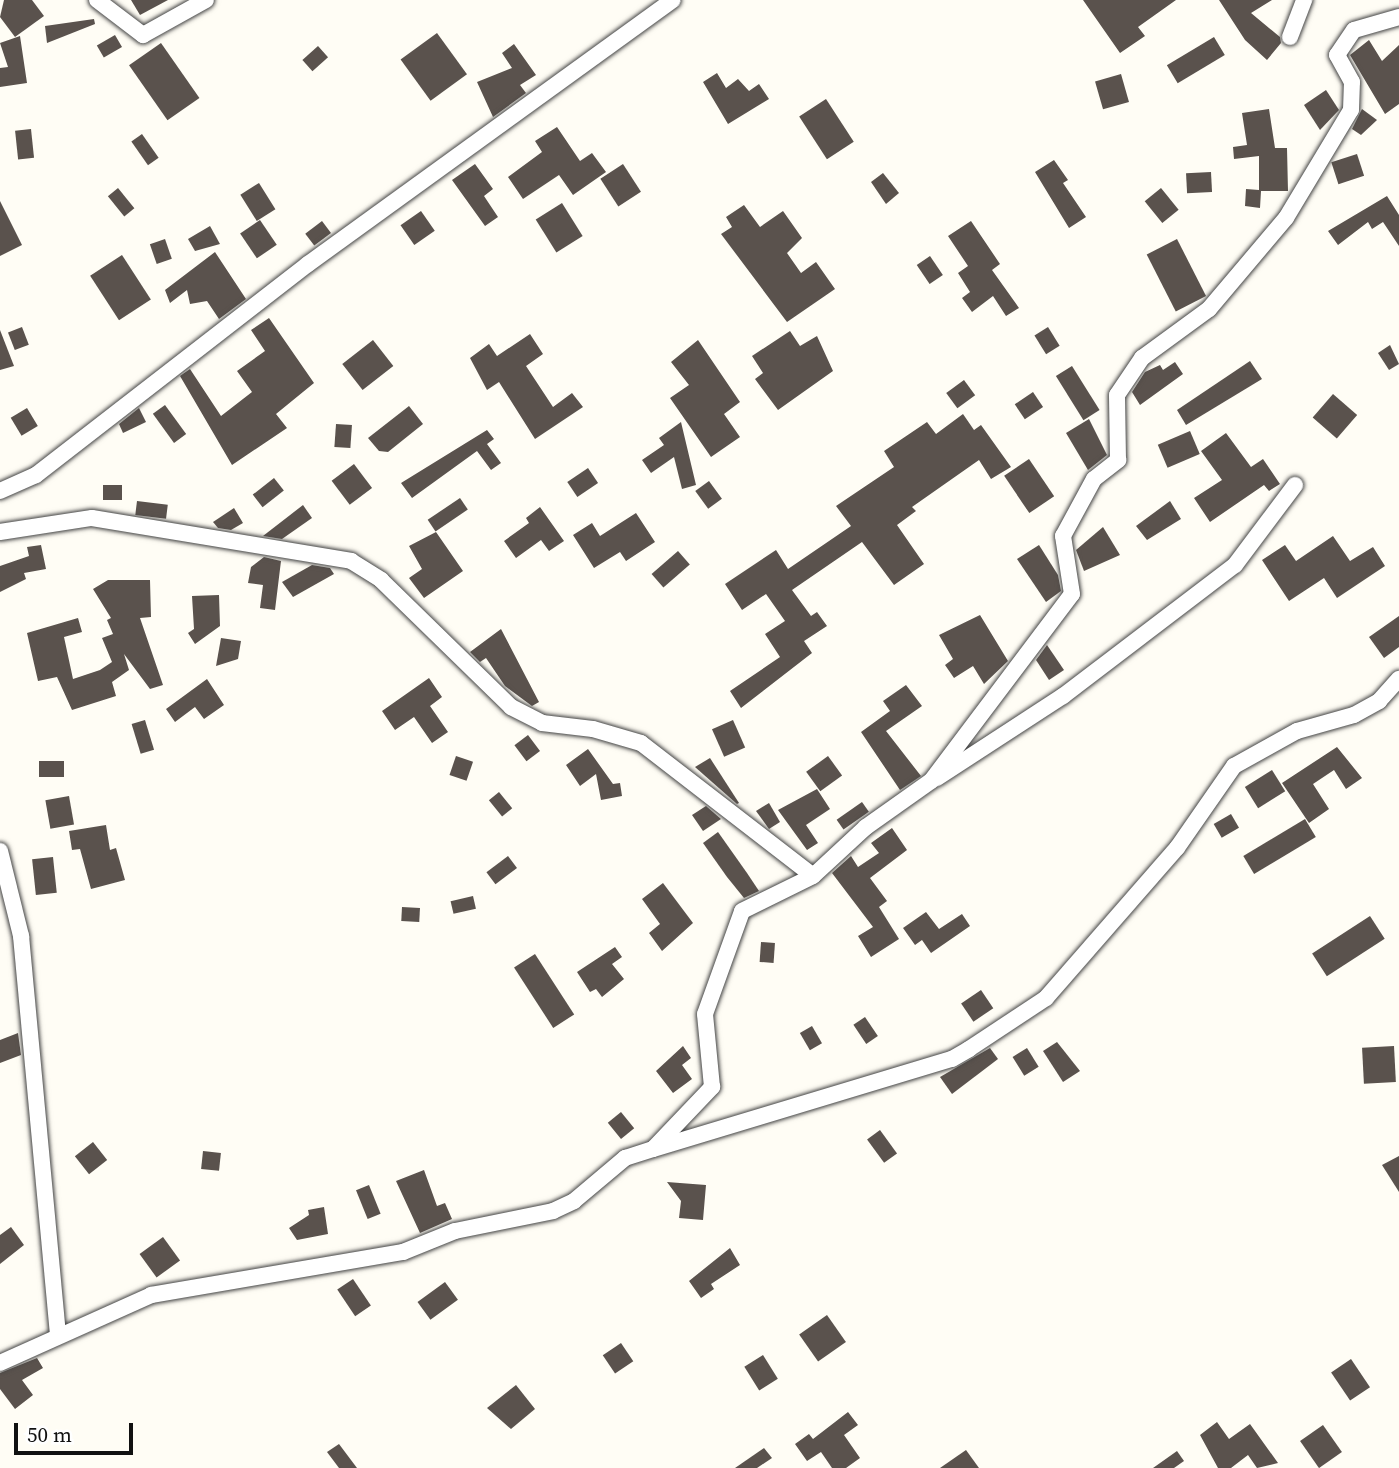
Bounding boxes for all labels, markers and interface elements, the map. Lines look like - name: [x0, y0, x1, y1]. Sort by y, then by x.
- scale bar: [18, 1408, 136, 1452]
- text: 50 m: [27, 1420, 72, 1449]

